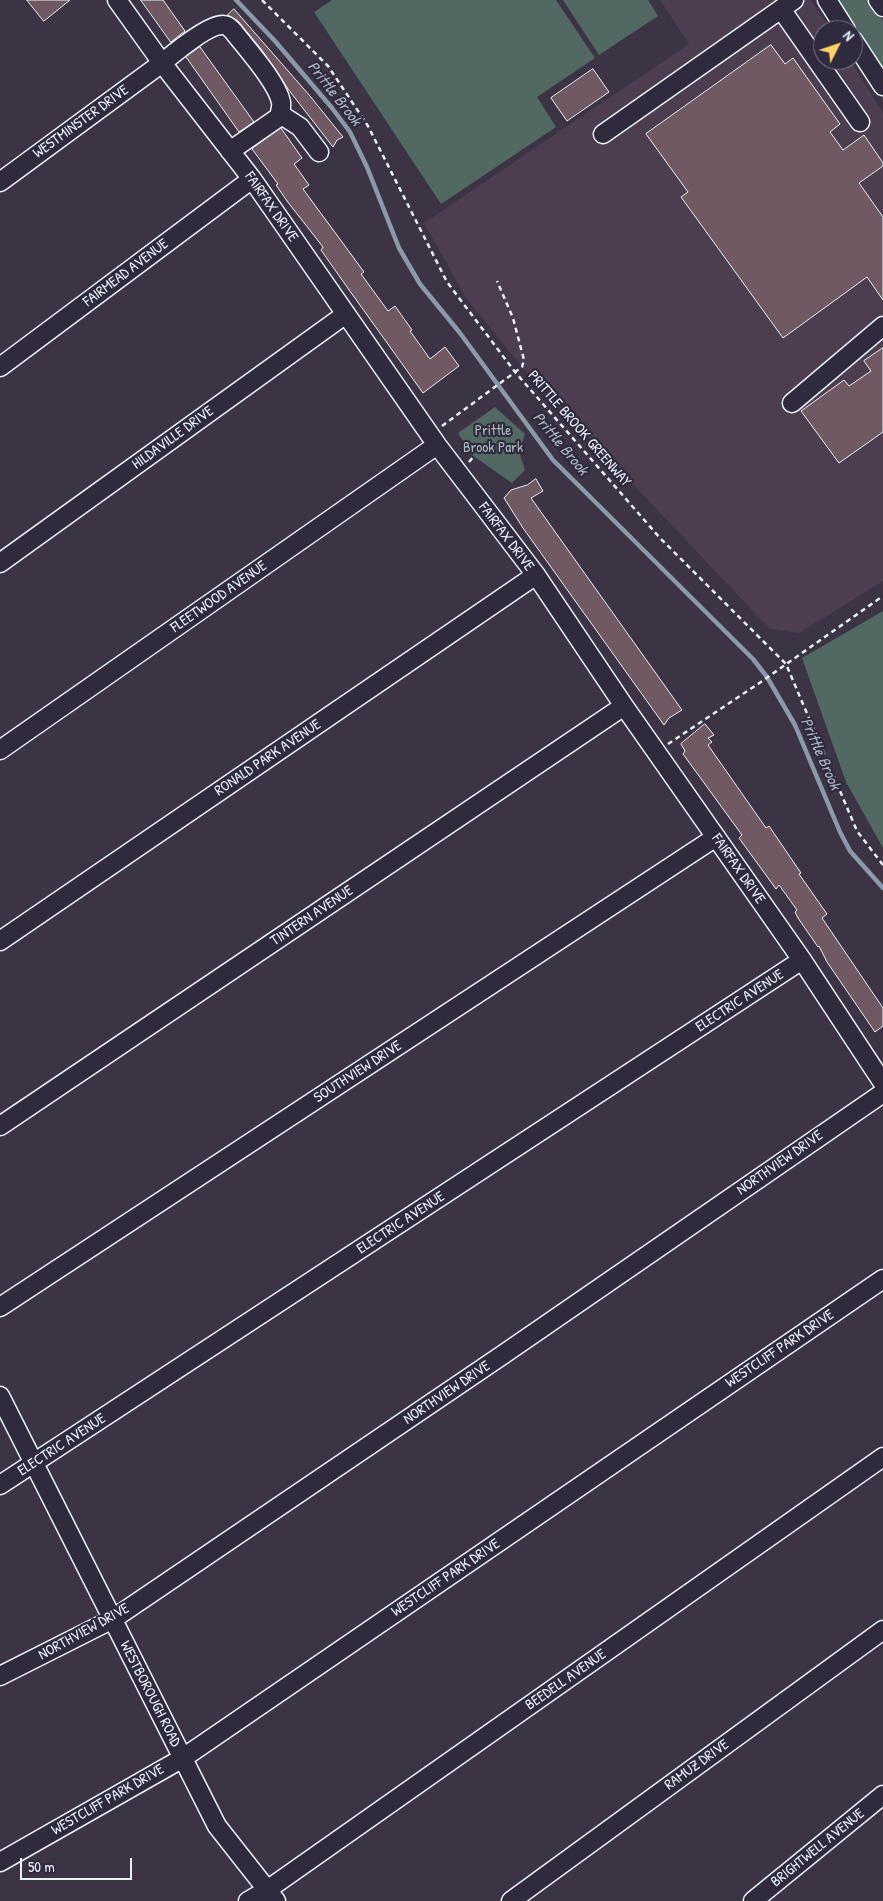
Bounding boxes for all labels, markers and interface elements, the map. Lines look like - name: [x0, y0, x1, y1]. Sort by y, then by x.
- north arrow: [813, 20, 863, 70]
- text: N: [839, 26, 859, 45]
- water label: Prittle Brook: [303, 58, 365, 130]
- street label: WESTMINSTER DRIVE: [30, 81, 132, 163]
- street label: FAIRFAX DRIVE: [240, 169, 302, 245]
- street label: FAIRMEAD AVENUE: [80, 235, 172, 311]
- street label: PRITTLE BROOK GREENWAY: [524, 367, 634, 491]
- street label: HILDAVILLE DRIVE: [129, 402, 217, 474]
- water label: Prittle Brook: [528, 409, 592, 479]
- park label: Prittle Brook Park: [463, 422, 523, 457]
- street label: FAIRFAX DRIVE: [474, 499, 538, 575]
- street label: FLEETWOOD AVENUE: [167, 557, 271, 637]
- water label: Prittle Brook: [796, 715, 844, 793]
- street label: RONALD PARK AVENUE: [211, 716, 325, 800]
- street label: FAIRFAX DRIVE: [707, 831, 769, 907]
- street label: TINTERN AVENUE: [267, 882, 357, 950]
- street label: ELECTRIC AVENUE: [693, 966, 787, 1036]
- street label: SOUTHVIEW DRIVE: [311, 1037, 405, 1107]
- street label: NORTHVIEW DRIVE: [733, 1127, 827, 1199]
- street label: ELECTRIC AVENUE: [354, 1188, 448, 1258]
- street label: WESTCLIFF PARK DRIVE: [722, 1306, 838, 1392]
- street label: NORTHVIEW DRIVE: [400, 1357, 494, 1429]
- street label: ELECTRIC AVENUE: [15, 1410, 109, 1480]
- street label: WESTCLIFF PARK DRIVE: [388, 1535, 504, 1621]
- street label: NORTHVIEW DRIVE: [35, 1600, 133, 1664]
- street label: WESTBOROUGH ROAD: [116, 1638, 184, 1750]
- street label: BEEDELL AVENUE: [522, 1646, 610, 1714]
- street label: RAMUZ DRIVE: [661, 1736, 733, 1794]
- street label: WESTCLIFF PARK DRIVE: [49, 1760, 167, 1840]
- street label: BRIGHTWELL AVENUE: [768, 1805, 868, 1891]
- scale bar: [22, 1848, 135, 1880]
- text: 50 m: [28, 1856, 55, 1877]

